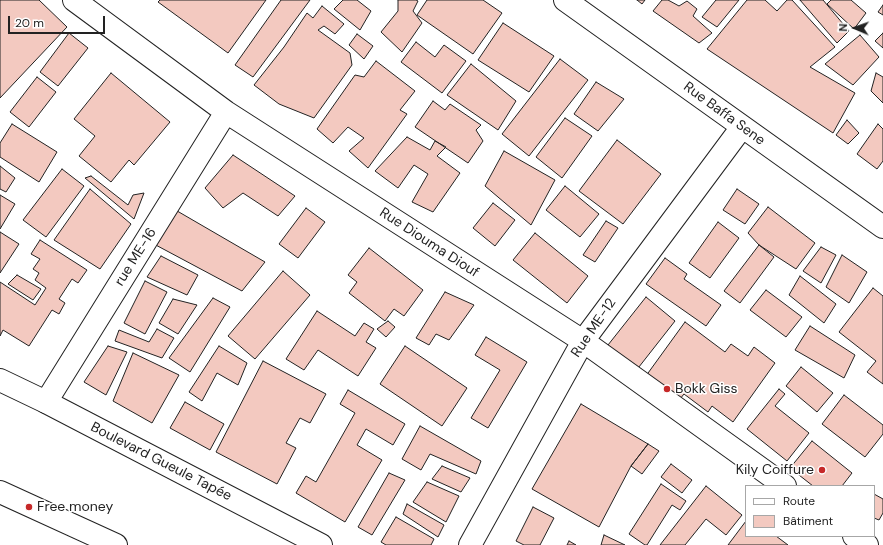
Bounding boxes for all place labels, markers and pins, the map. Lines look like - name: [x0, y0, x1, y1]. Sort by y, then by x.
- place label: Bokk Giss: [675, 381, 738, 397]
- marker: Bokk Giss: [662, 384, 672, 394]
- place label: Kily Coiffure: [736, 462, 814, 478]
- marker: Kily Coiffure: [817, 465, 827, 475]
- place label: Free money: [37, 499, 113, 515]
- marker: Free money: [24, 502, 34, 512]

